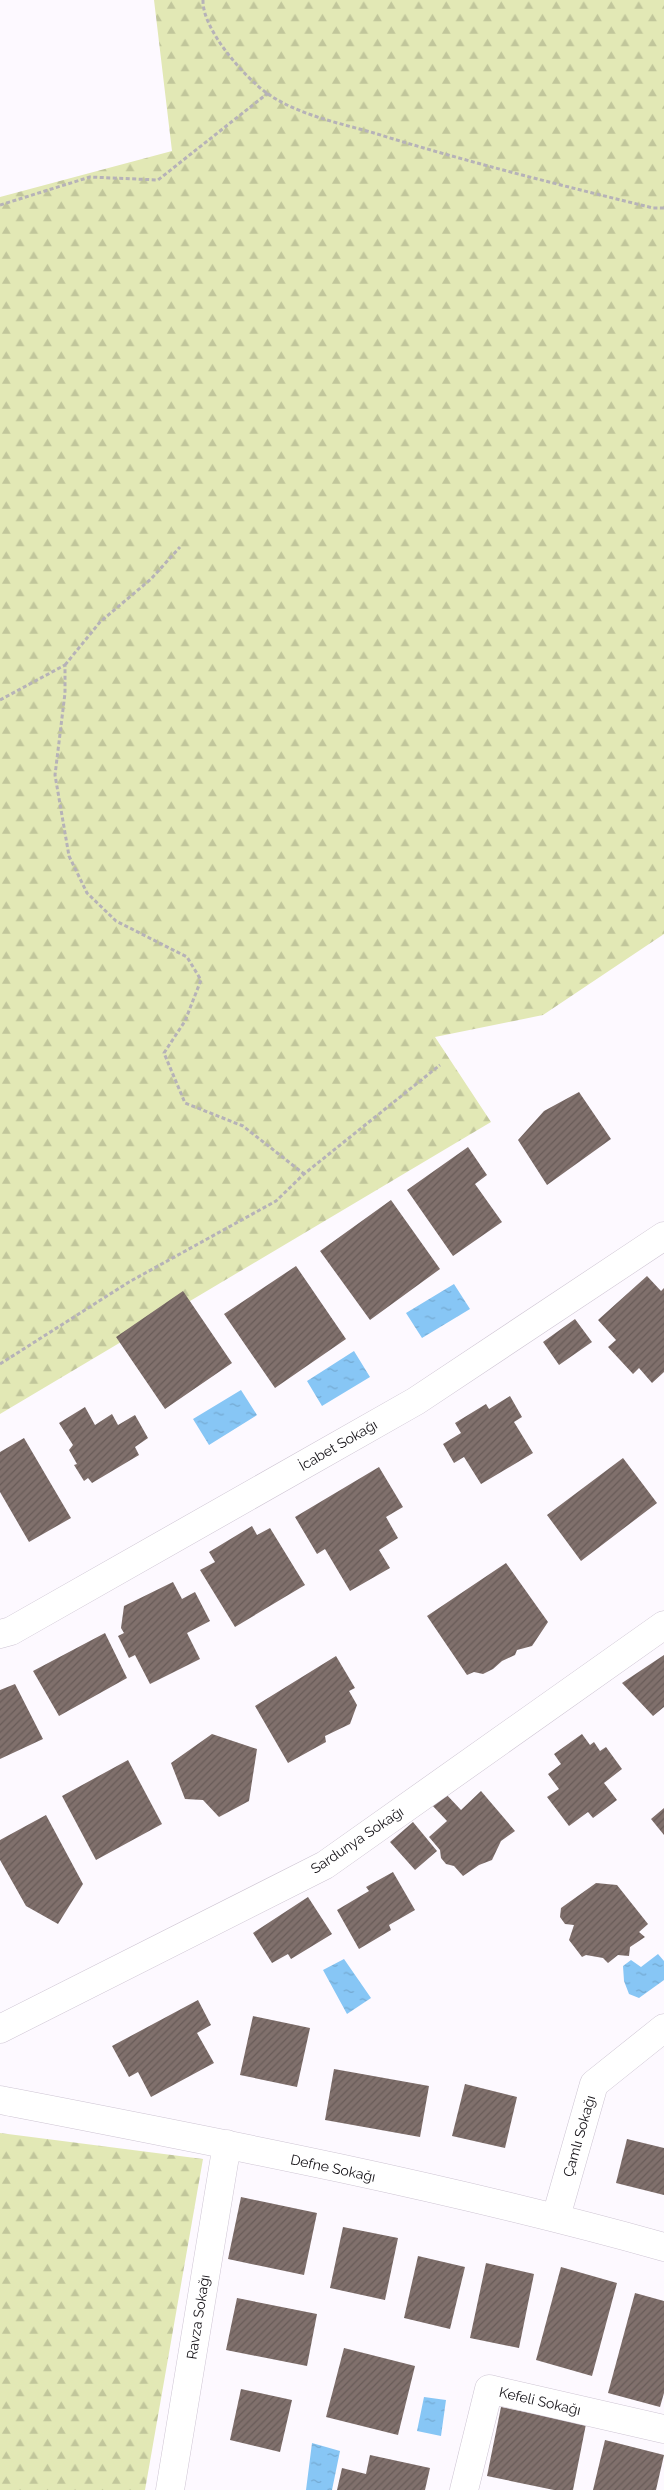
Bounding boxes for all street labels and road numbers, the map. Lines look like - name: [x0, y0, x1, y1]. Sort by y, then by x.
- street label: İcabet Sokağı: [295, 1415, 380, 1474]
- street label: Sardunya Sokağı: [308, 1803, 406, 1877]
- street label: Çamlı Sokağı: [560, 2093, 598, 2179]
- street label: Defne Sokağı: [289, 2151, 377, 2185]
- street label: Ravza Sokağı: [183, 2274, 213, 2360]
- street label: Kefeli Sokağı: [498, 2384, 582, 2418]

